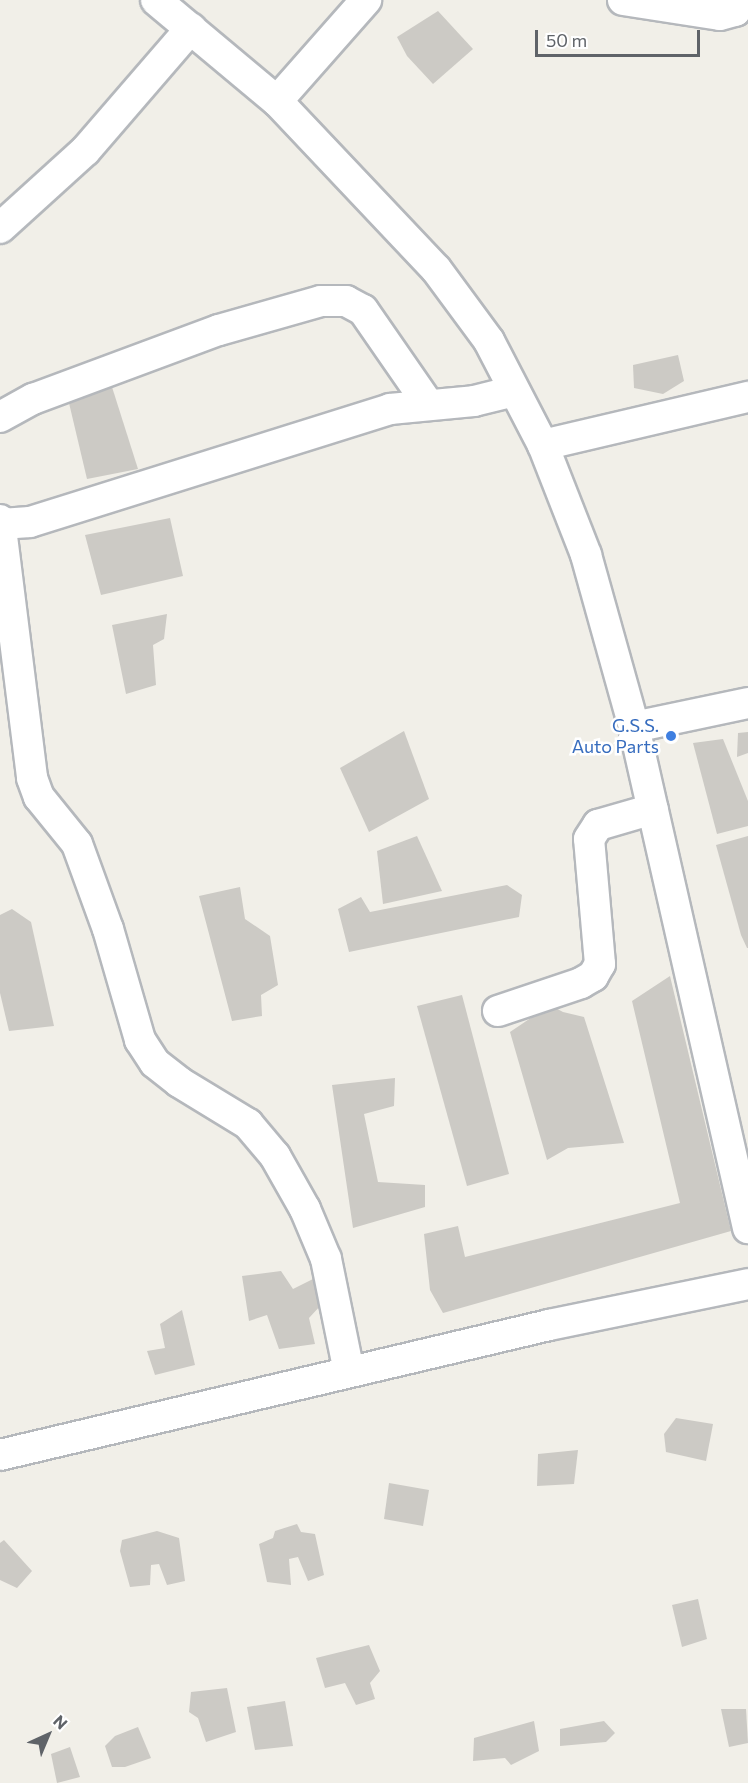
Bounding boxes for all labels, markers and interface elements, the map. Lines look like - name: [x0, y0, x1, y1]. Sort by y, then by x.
- scale bar: [538, 18, 703, 56]
- text: 50 m: [546, 29, 587, 51]
- place label: G.S.S. Auto Parts: [572, 715, 659, 758]
- marker: G.S.S. Auto Parts: [664, 729, 678, 743]
- north arrow: [18, 1705, 78, 1765]
- text: N: [50, 1711, 72, 1733]

